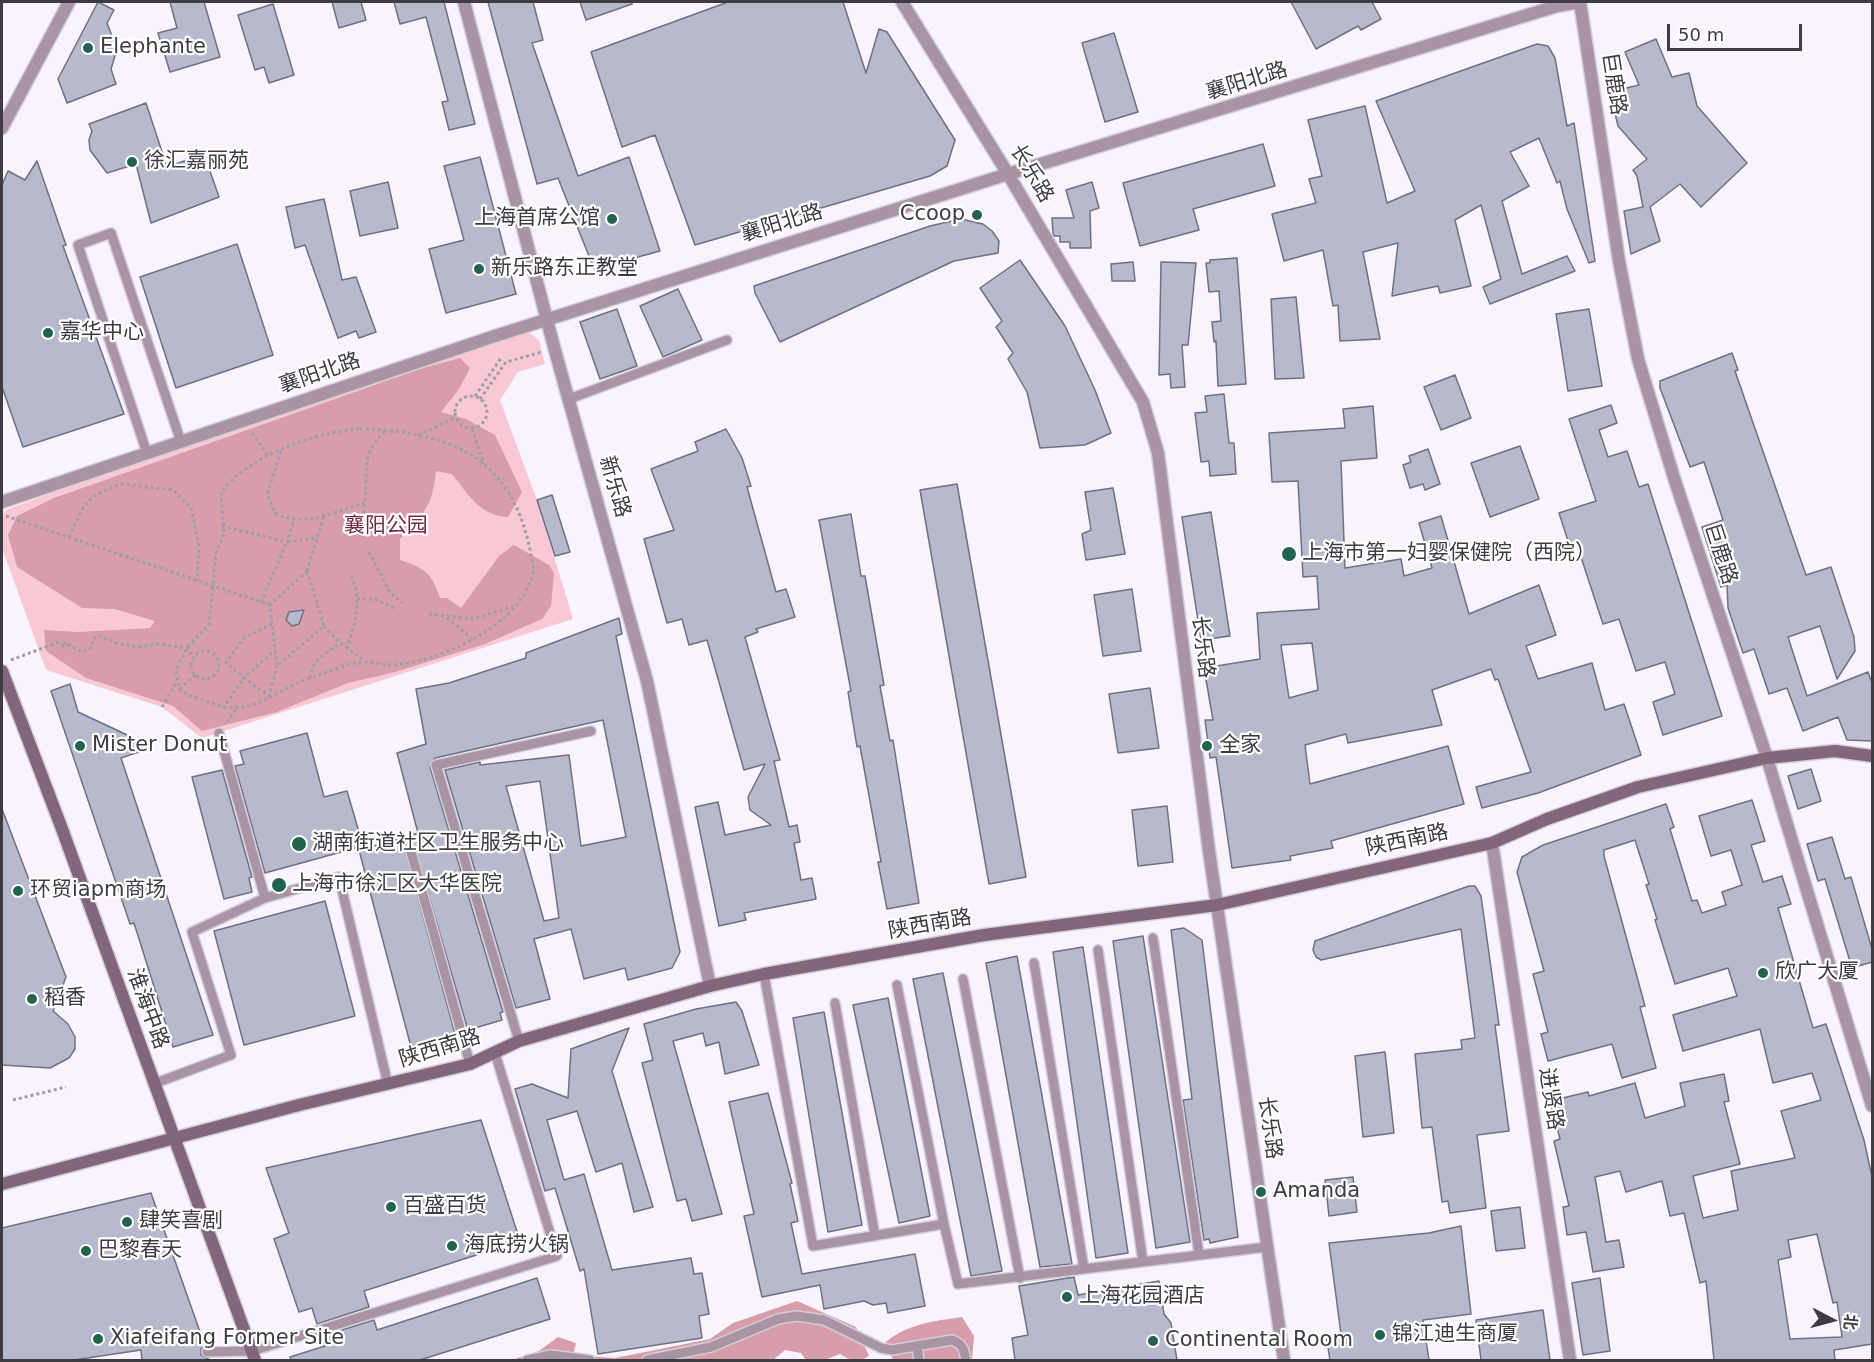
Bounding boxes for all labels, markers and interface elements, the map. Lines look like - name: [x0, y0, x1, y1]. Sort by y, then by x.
- scale bar: [1670, 12, 1805, 50]
- text: 50 m: [1678, 24, 1724, 45]
- place label: Elephante: [100, 35, 206, 61]
- marker: Elephante: [81, 41, 95, 55]
- street label: 巨鹿路: [1596, 51, 1630, 117]
- street label: 襄阳北路: [1203, 58, 1291, 106]
- street label: 长乐路: [1004, 141, 1058, 207]
- place label: 徐汇嘉丽苑: [144, 149, 249, 175]
- marker: 徐汇嘉丽苑: [125, 155, 139, 169]
- street label: 襄阳北路: [738, 200, 826, 248]
- place label: Ccoop: [900, 202, 965, 228]
- place label: 上海首席公馆: [474, 206, 600, 232]
- marker: Ccoop: [970, 208, 984, 222]
- marker: 上海首席公馆: [605, 212, 619, 226]
- place label: 新乐路东正教堂: [491, 256, 638, 282]
- marker: 新乐路东正教堂: [472, 262, 486, 276]
- place label: 嘉华中心: [60, 320, 144, 346]
- marker: 嘉华中心: [41, 326, 55, 340]
- street label: 襄阳北路: [276, 348, 364, 400]
- street label: 新乐路: [593, 453, 635, 521]
- park label: 襄阳公园: [344, 514, 428, 540]
- street label: 巨鹿路: [1698, 520, 1742, 588]
- place label: 上海市第一妇婴保健院（西院）: [1302, 541, 1596, 567]
- marker: 上海市第一妇婴保健院（西院）: [1280, 545, 1298, 563]
- street label: 长乐路: [1186, 614, 1218, 680]
- place label: Mister Donut: [92, 733, 227, 759]
- place label: 全家: [1219, 733, 1261, 759]
- marker: Mister Donut: [73, 739, 87, 753]
- marker: 全家: [1200, 739, 1214, 753]
- street label: 陕西南路: [1363, 820, 1451, 862]
- place label: 湖南街道社区卫生服务中心: [312, 831, 564, 857]
- marker: 湖南街道社区卫生服务中心: [290, 835, 308, 853]
- place label: 上海市徐汇区大华医院: [292, 872, 502, 898]
- marker: 上海市徐汇区大华医院: [270, 876, 288, 894]
- place label: 环贸iapm商场: [30, 878, 166, 904]
- marker: 环贸iapm商场: [11, 884, 25, 898]
- street label: 陕西南路: [886, 905, 974, 945]
- place label: 欣广大厦: [1775, 960, 1859, 986]
- street label: 淮海中路: [121, 965, 173, 1053]
- marker: 欣广大厦: [1756, 966, 1770, 980]
- place label: 稻香: [44, 986, 86, 1012]
- marker: 稻香: [25, 992, 39, 1006]
- street label: 陕西南路: [396, 1025, 484, 1073]
- street label: 进贤路: [1533, 1066, 1567, 1132]
- street label: 长乐路: [1252, 1095, 1286, 1161]
- place label: Amanda: [1273, 1179, 1360, 1205]
- marker: Amanda: [1254, 1185, 1268, 1199]
- place label: 百盛百货: [403, 1194, 487, 1220]
- marker: 百盛百货: [384, 1200, 398, 1214]
- place label: 肆笑喜剧: [139, 1209, 223, 1235]
- marker: 肆笑喜剧: [120, 1215, 134, 1229]
- place label: 海底捞火锅: [464, 1233, 569, 1259]
- place label: 巴黎春天: [98, 1238, 182, 1264]
- marker: 海底捞火锅: [445, 1239, 459, 1253]
- marker: 巴黎春天: [79, 1244, 93, 1258]
- place label: 上海花园酒店: [1079, 1284, 1205, 1310]
- marker: 上海花园酒店: [1060, 1290, 1074, 1304]
- north arrow: [1802, 1290, 1862, 1350]
- text: 北: [1840, 1313, 1861, 1331]
- place label: 锦江迪生商厦: [1392, 1322, 1518, 1348]
- place label: Xiafeifang Former Site: [110, 1326, 344, 1352]
- place label: Continental Room: [1165, 1328, 1353, 1354]
- marker: 锦江迪生商厦: [1373, 1328, 1387, 1342]
- marker: Xiafeifang Former Site: [91, 1332, 105, 1346]
- marker: Continental Room: [1146, 1334, 1160, 1348]

